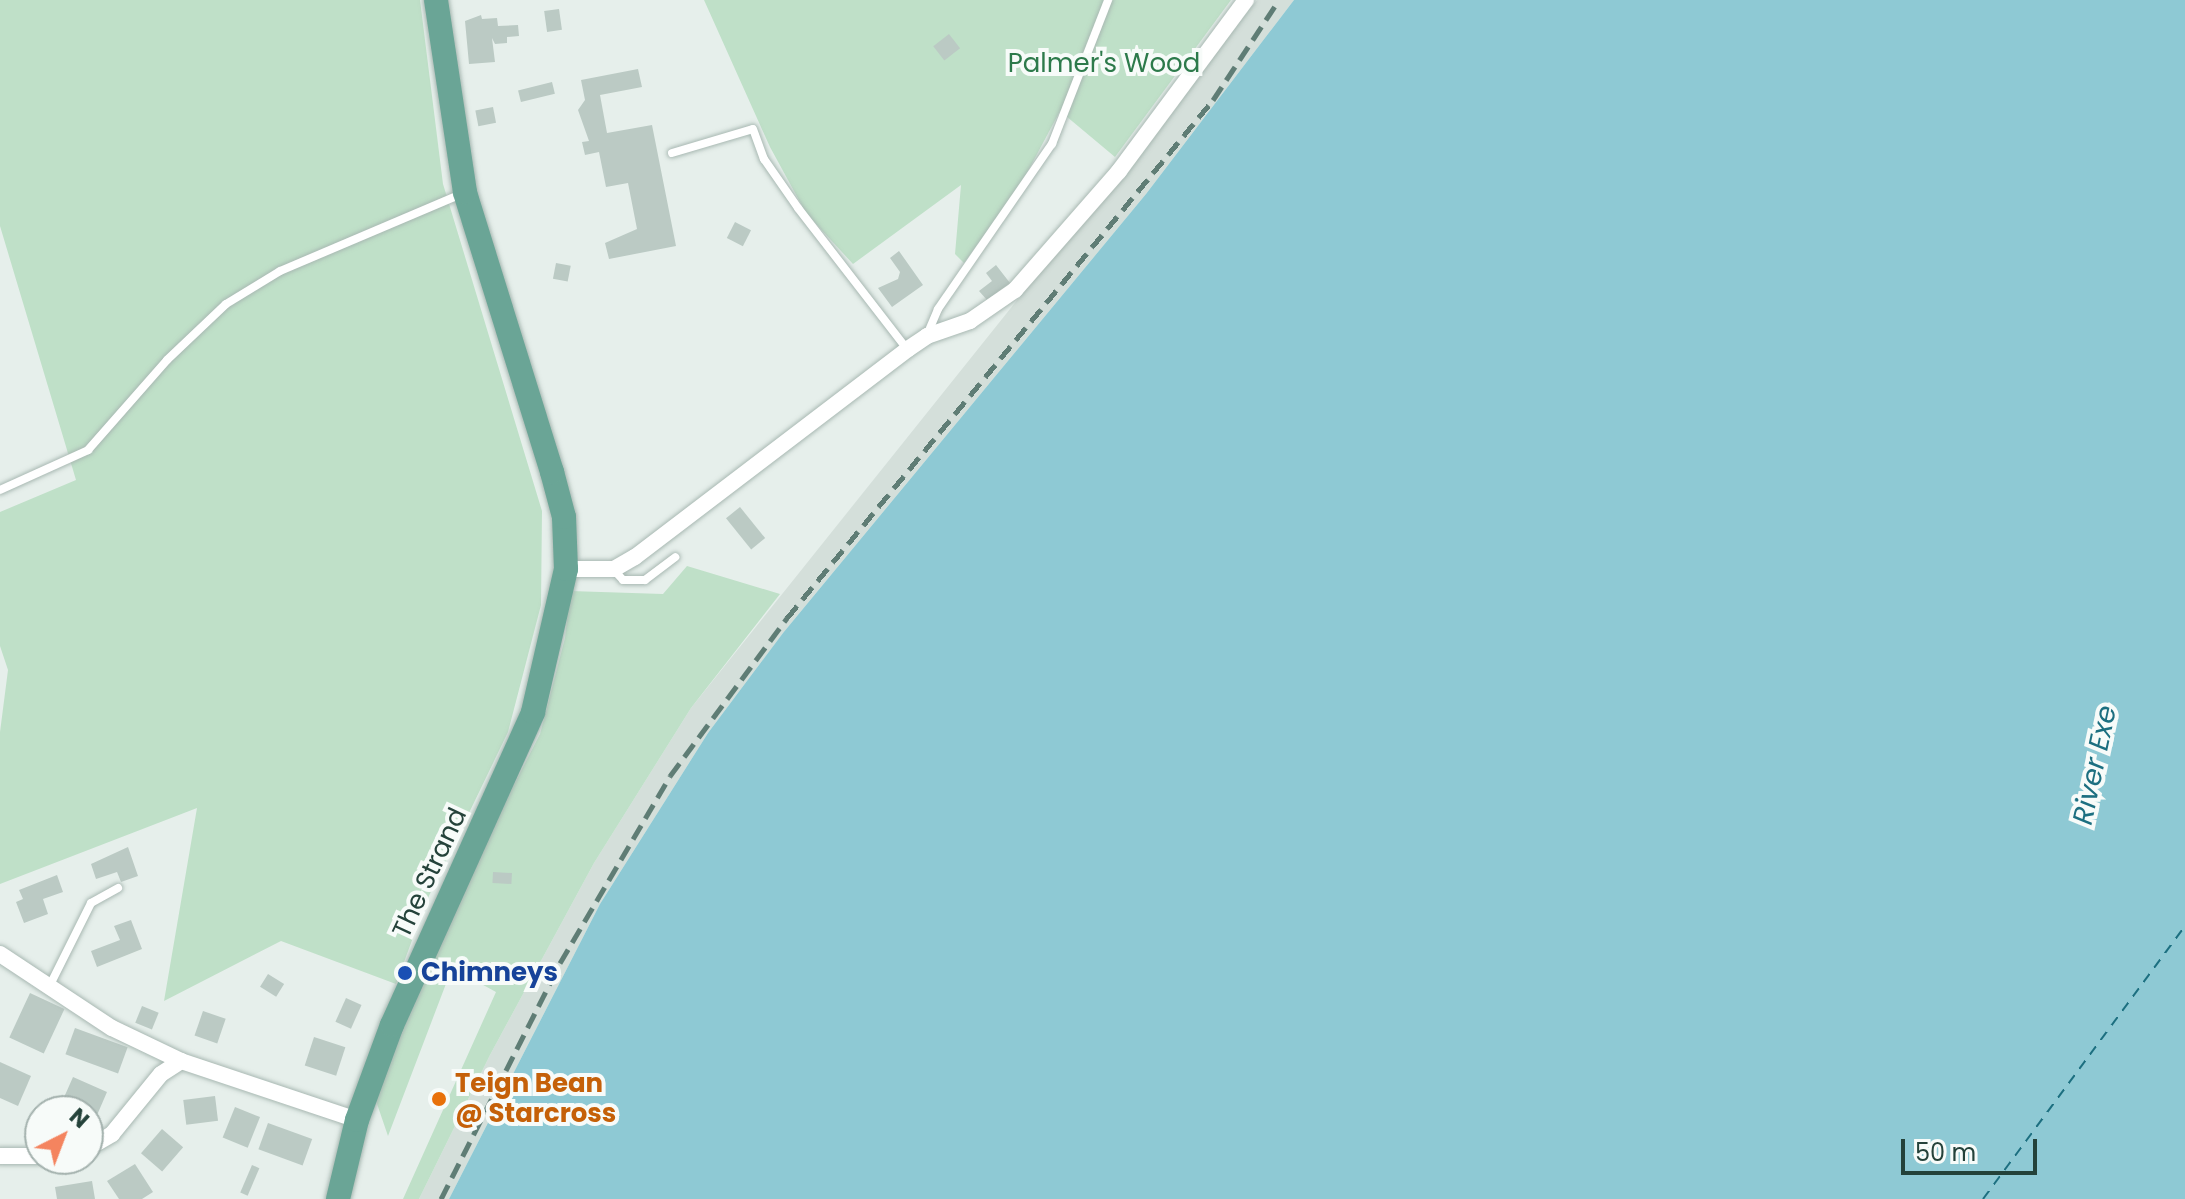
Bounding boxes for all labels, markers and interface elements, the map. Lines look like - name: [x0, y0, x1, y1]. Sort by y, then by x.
- park label: Palmer's Wood: [1008, 48, 1200, 80]
- water label: River Exe: [2066, 702, 2124, 828]
- street label: The Strand: [386, 803, 474, 943]
- place label: Chimneys: [421, 957, 558, 989]
- marker: Chimneys: [396, 964, 414, 982]
- place label: Teign Bean @ Starcross: [455, 1068, 616, 1130]
- marker: Teign Bean @ Starcross: [430, 1090, 448, 1108]
- north arrow: [24, 1095, 104, 1175]
- text: N: [63, 1101, 96, 1135]
- scale bar: [1905, 1123, 2041, 1173]
- text: 50 m: [1915, 1136, 1976, 1169]

